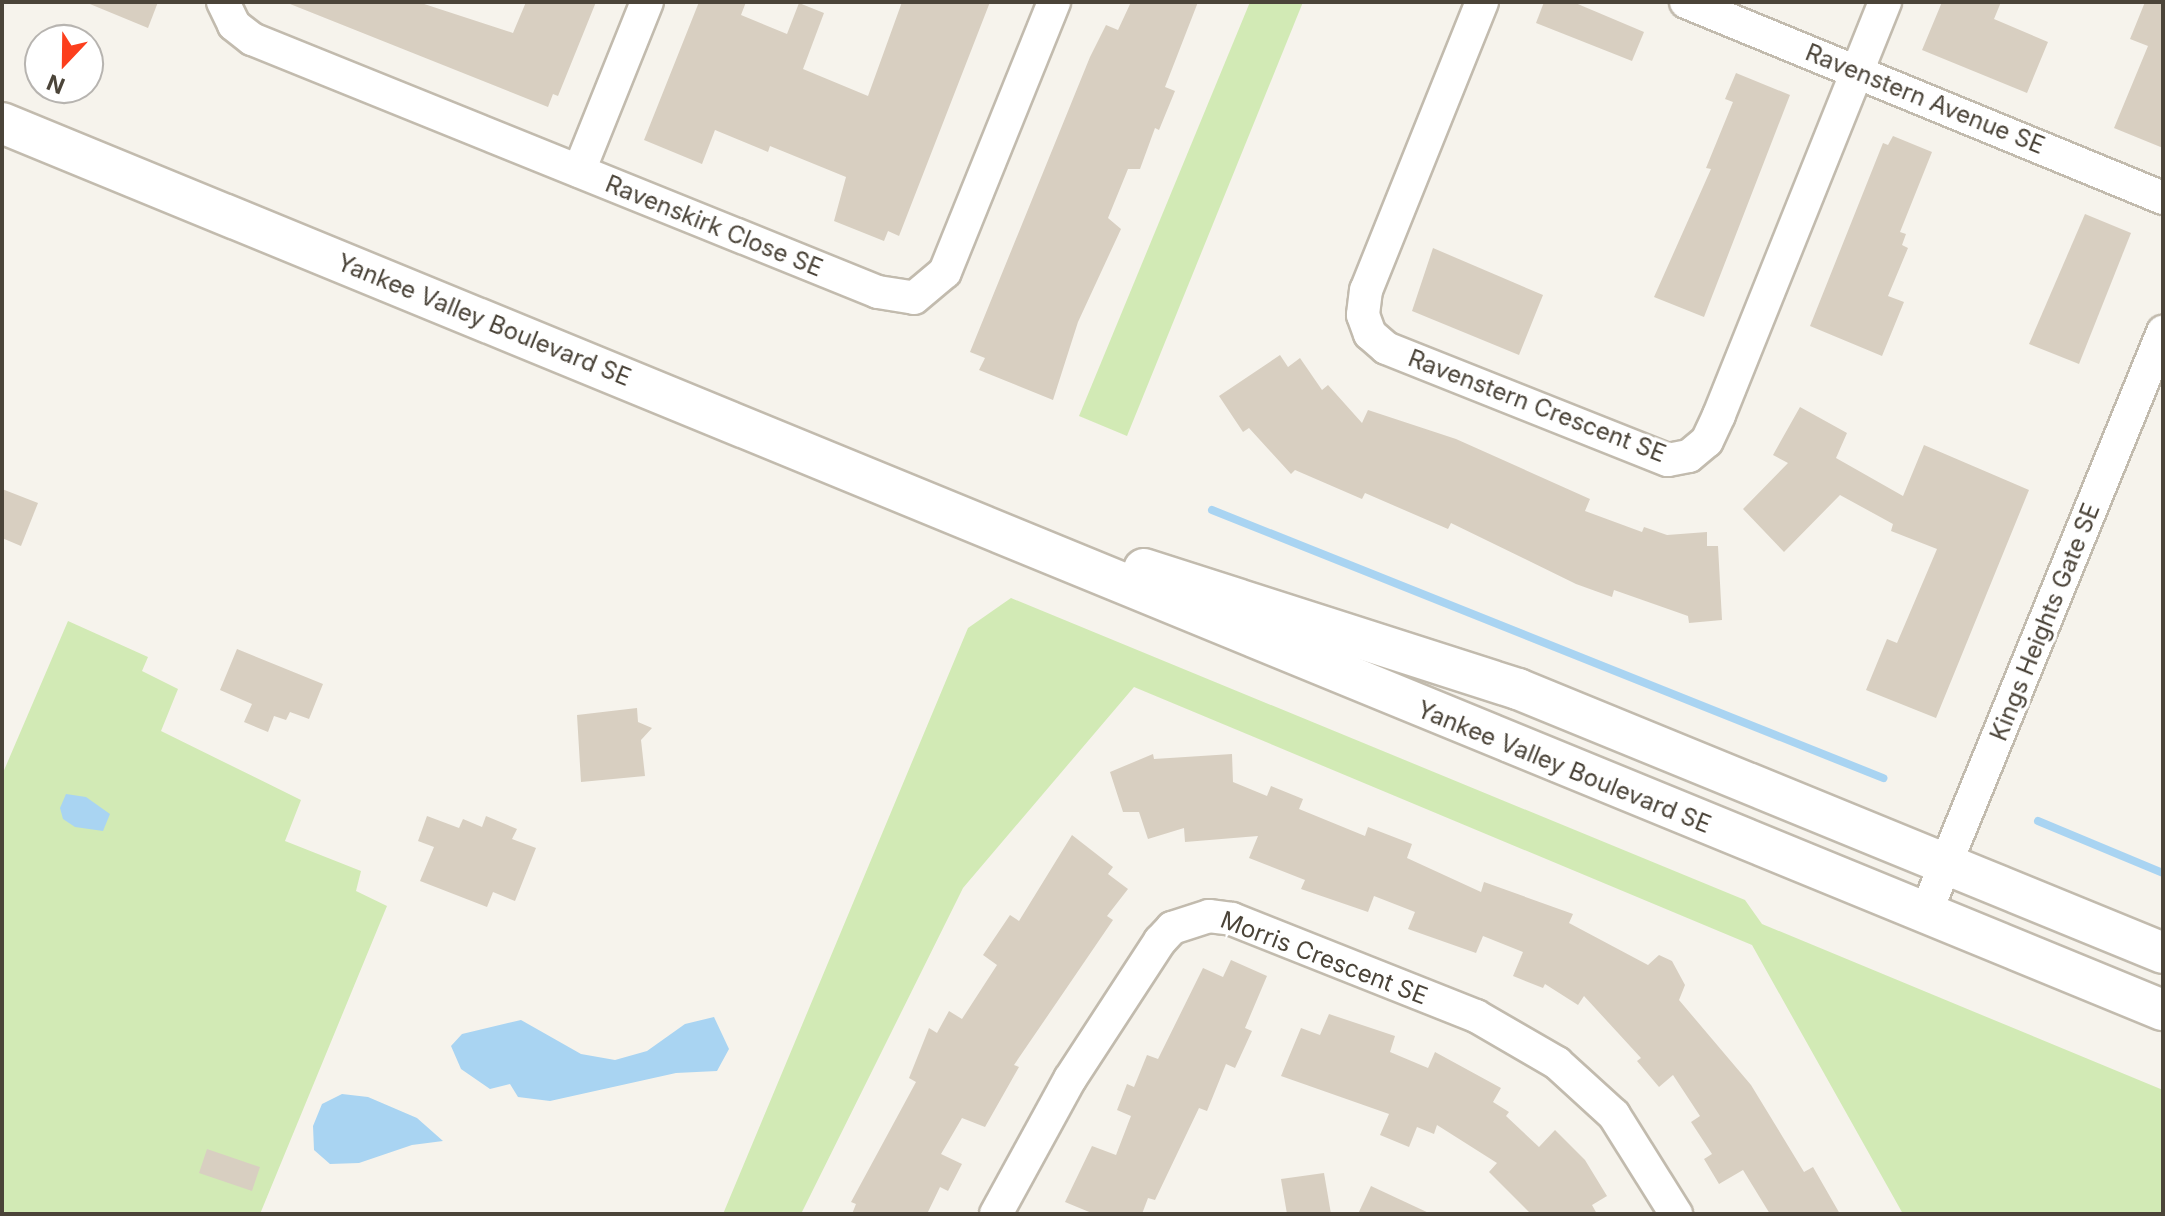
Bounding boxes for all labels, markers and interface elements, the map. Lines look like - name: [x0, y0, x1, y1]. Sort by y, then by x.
- north arrow: [24, 24, 104, 104]
- street label: Ravenstern Avenue SE: [1801, 38, 2049, 160]
- text: N: [43, 69, 68, 100]
- street label: Ravenskirk Close SE: [601, 169, 827, 283]
- street label: Yankee Valley Boulevard SE: [333, 248, 635, 392]
- street label: Ravenstern Crescent SE: [1404, 344, 1670, 468]
- street label: Kings Heights Gate SE: [1984, 499, 2106, 745]
- street label: Yankee Valley Boulevard SE: [1413, 695, 1715, 839]
- street label: Morris Crescent SE: [1216, 905, 1432, 1011]

